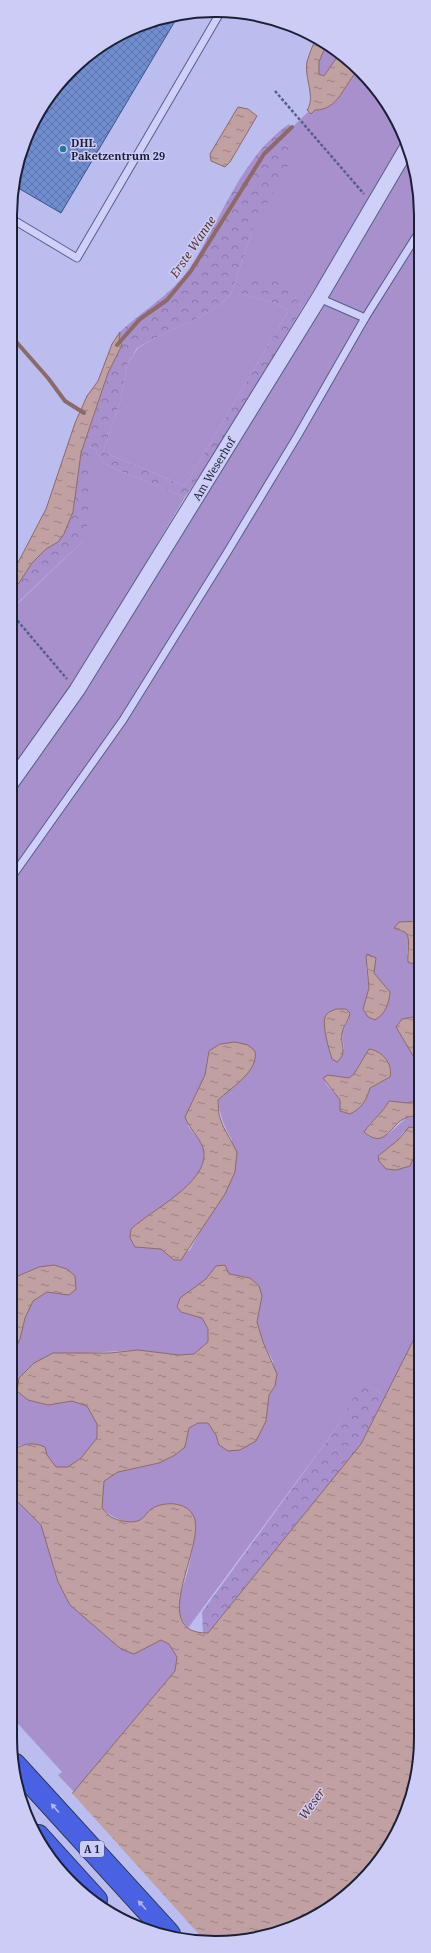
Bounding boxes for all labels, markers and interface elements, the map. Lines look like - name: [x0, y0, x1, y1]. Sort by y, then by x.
- place label: DHL Paketzentrum 29: [71, 135, 165, 163]
- marker: DHL Paketzentrum 29: [58, 144, 68, 154]
- water label: Erste Wanne: [165, 212, 220, 282]
- street label: Am Weserhof: [189, 434, 239, 503]
- water label: Weser: [294, 1784, 329, 1823]
- one-way arrow: [51, 1804, 60, 1813]
- road number: A 1: [80, 1841, 104, 1857]
- one-way arrow: [138, 1899, 147, 1910]

